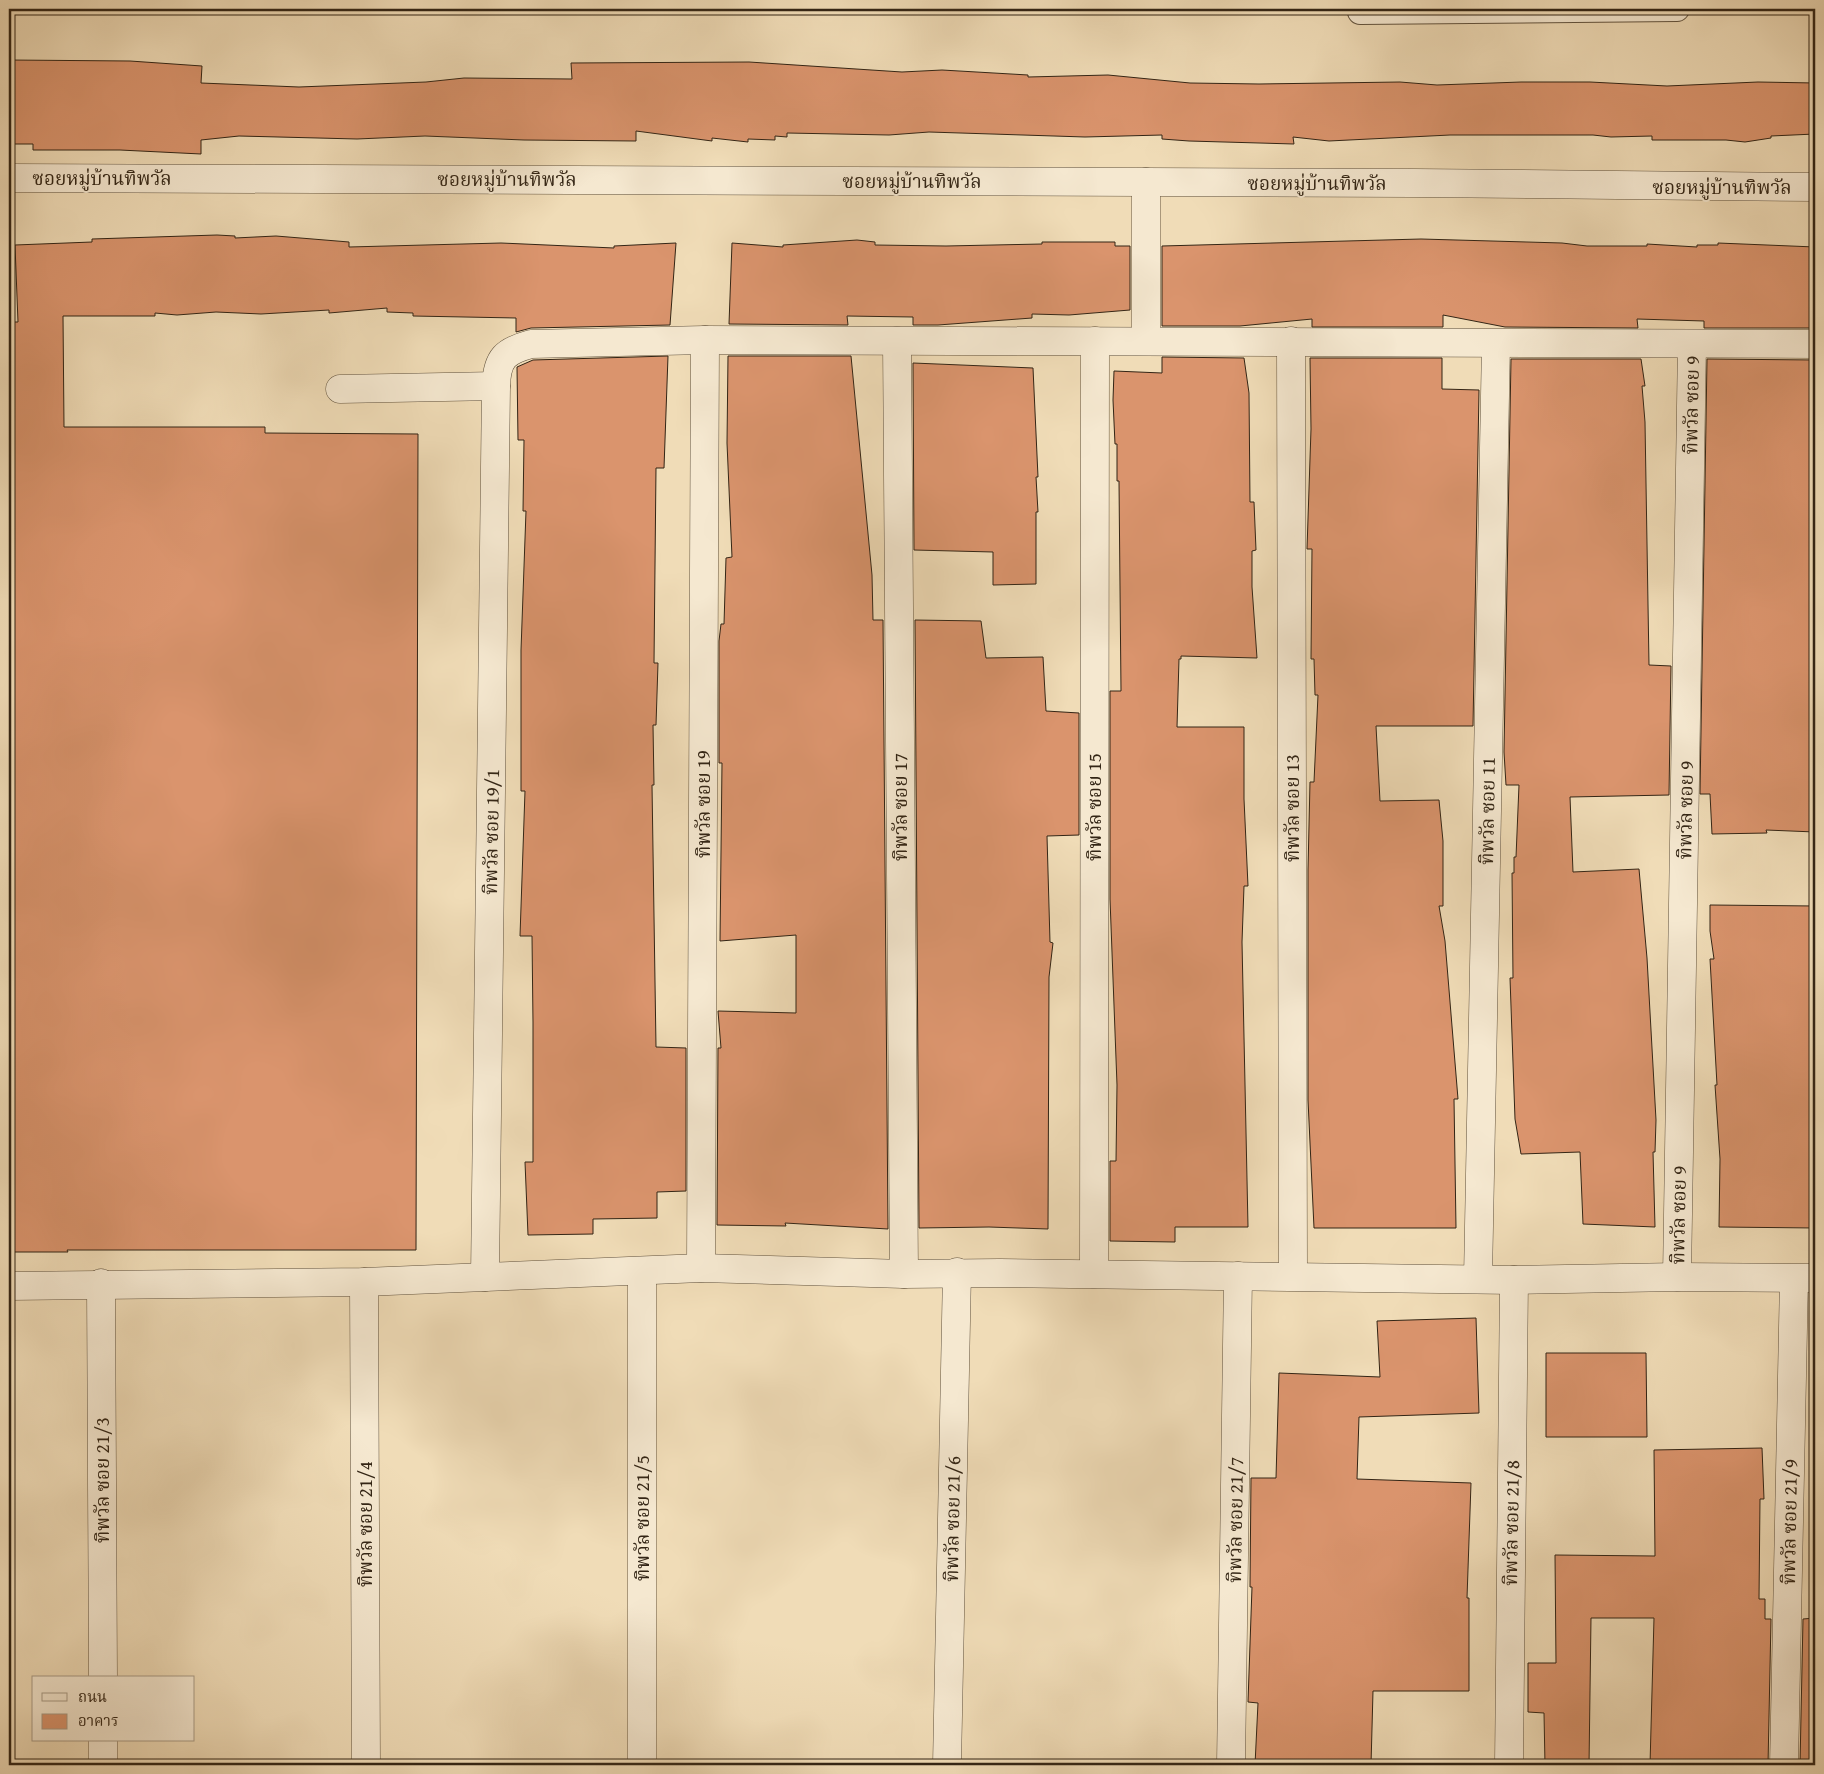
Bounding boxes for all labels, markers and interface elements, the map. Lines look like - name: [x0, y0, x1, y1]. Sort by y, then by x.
- street label: ซอยหมู่บ้านทิพวัล: [32, 164, 172, 192]
- street label: ซอยหมู่บ้านทิพวัล: [437, 165, 577, 193]
- street label: ซอยหมู่บ้านทิพวัล: [842, 167, 982, 195]
- street label: ซอยหมู่บ้านทิพวัล: [1247, 169, 1387, 197]
- street label: ซอยหมู่บ้านทิพวัล: [1652, 173, 1792, 201]
- street label: ทิพวัล ซอย 9: [1676, 355, 1706, 455]
- street label: ทิพวัล ซอย 19: [689, 750, 717, 858]
- street label: ทิพวัล ซอย 17: [886, 753, 914, 861]
- street label: ทิพวัล ซอย 15: [1080, 753, 1108, 861]
- street label: ทิพวัล ซอย 13: [1278, 754, 1306, 862]
- street label: ทิพวัล ซอย 11: [1472, 757, 1502, 865]
- street label: ทิพวัล ซอย 9: [1670, 760, 1700, 860]
- street label: ทิพวัล ซอย 19/1: [476, 769, 506, 895]
- street label: ทิพวัล ซอย 9: [1663, 1165, 1693, 1265]
- street label: ทิพวัล ซอย 21/3: [88, 1417, 116, 1543]
- street label: ทิพวัล ซอย 21/5: [628, 1455, 656, 1581]
- street label: ทิพวัล ซอย 21/6: [937, 1456, 967, 1582]
- street label: ทิพวัล ซอย 21/7: [1220, 1457, 1250, 1583]
- street label: ทิพวัล ซอย 21/9: [1774, 1459, 1804, 1585]
- street label: ทิพวัล ซอย 21/8: [1496, 1460, 1526, 1586]
- street label: ทิพวัล ซอย 21/4: [351, 1461, 379, 1587]
- legend: [32, 1676, 195, 1742]
- text: ถนน: [78, 1686, 107, 1707]
- text: อาคาร: [78, 1710, 118, 1731]

